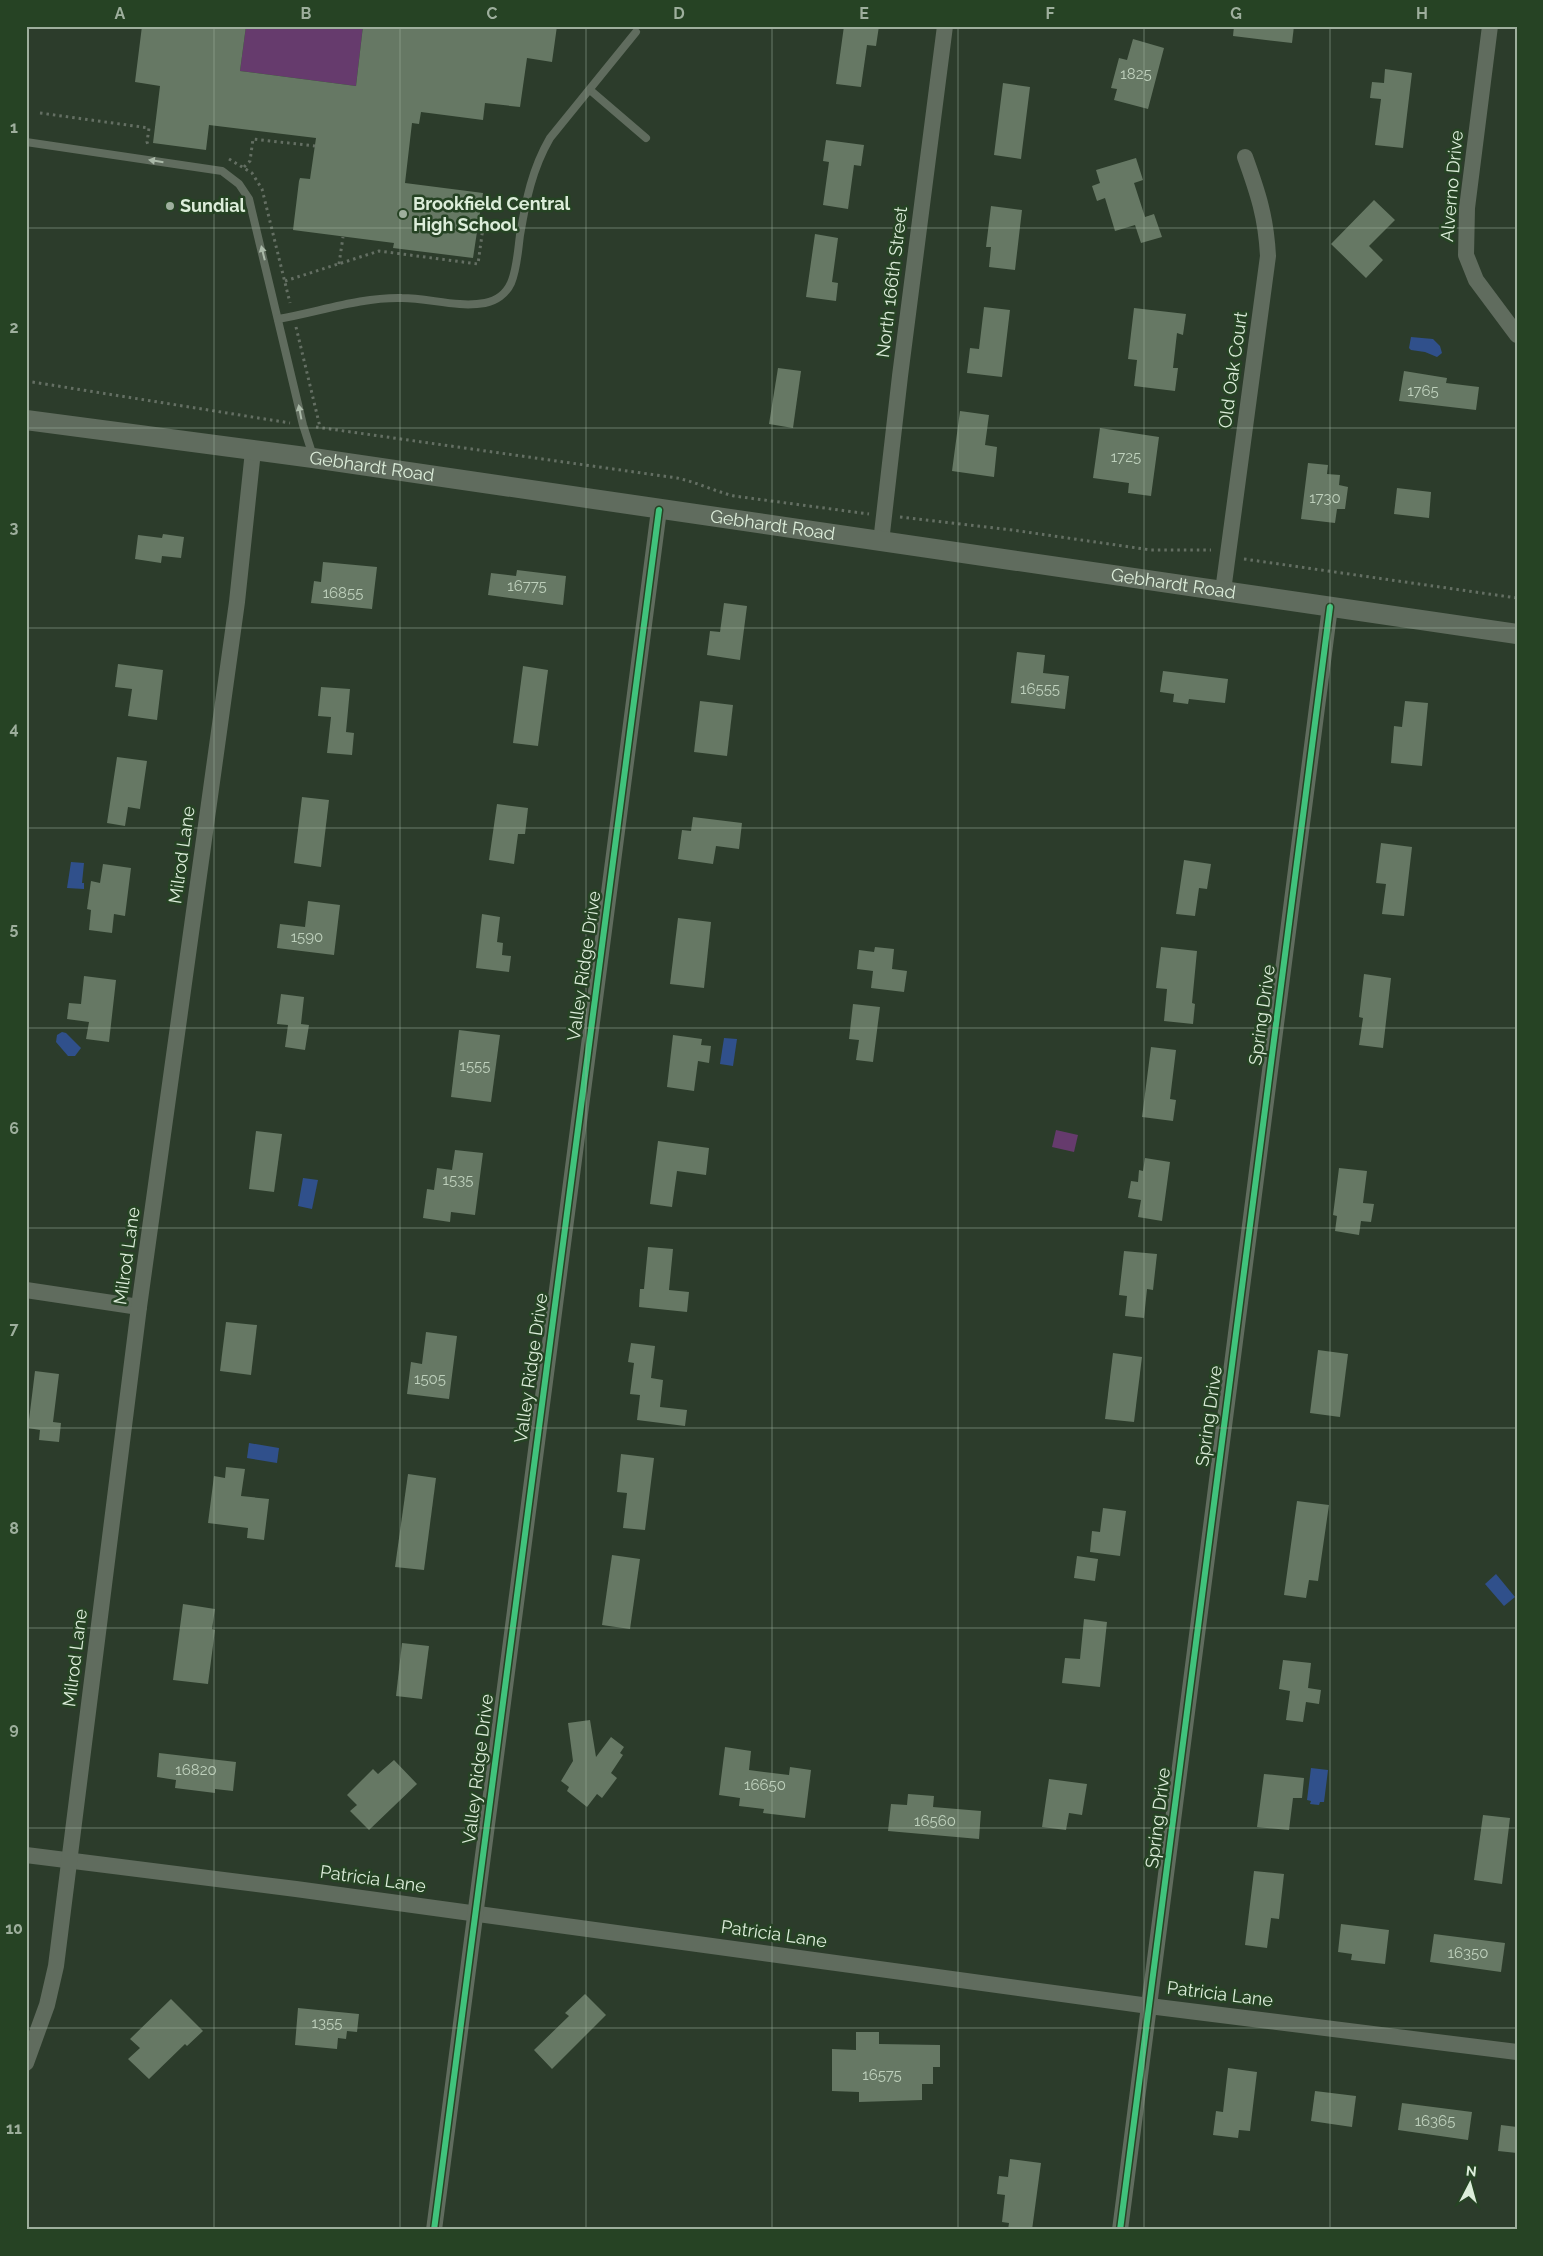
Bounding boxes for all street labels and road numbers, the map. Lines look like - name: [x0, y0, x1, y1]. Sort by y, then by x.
- street label: Alverno Drive: [1436, 129, 1467, 242]
- street label: North 166th Street: [872, 205, 911, 359]
- street label: Old Oak Court: [1214, 310, 1251, 430]
- street label: Gebhardt Road: [308, 447, 436, 486]
- street label: Gebhardt Road: [709, 505, 837, 544]
- street label: Gebhardt Road: [1110, 564, 1237, 603]
- street label: Milrod Lane: [164, 804, 199, 905]
- street label: Valley Ridge Drive: [563, 889, 604, 1042]
- street label: Spring Drive: [1244, 963, 1279, 1067]
- street label: Milrod Lane: [109, 1205, 144, 1306]
- street label: Valley Ridge Drive: [510, 1291, 551, 1444]
- street label: Spring Drive: [1191, 1364, 1226, 1468]
- street label: Milrod Lane: [58, 1607, 91, 1708]
- street label: Valley Ridge Drive: [458, 1692, 497, 1845]
- street label: Spring Drive: [1141, 1766, 1174, 1870]
- street label: Patricia Lane: [319, 1861, 428, 1896]
- street label: Patricia Lane: [720, 1916, 829, 1951]
- street label: Patricia Lane: [1166, 1977, 1275, 2010]

